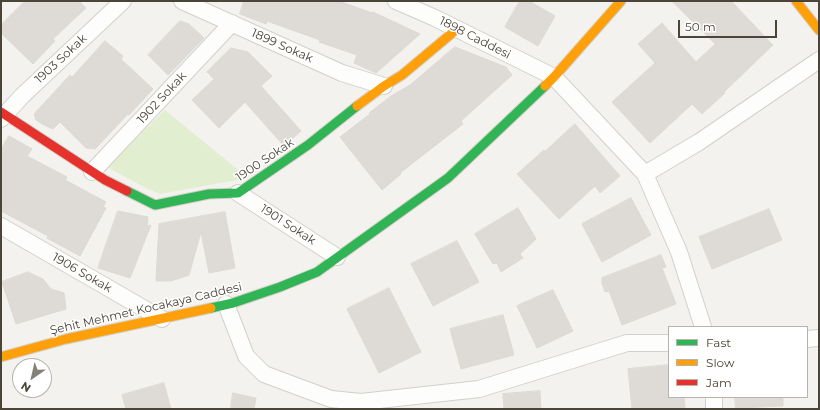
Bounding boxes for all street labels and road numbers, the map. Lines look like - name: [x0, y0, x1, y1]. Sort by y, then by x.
- street label: 1898 Caddesi: [437, 14, 513, 62]
- street label: 1899 Sokak: [249, 26, 315, 66]
- street label: 1903 Sokak: [32, 31, 90, 87]
- street label: 1902 Sokak: [134, 69, 190, 127]
- street label: 1900 Sokak: [233, 135, 297, 185]
- street label: 1901 Sokak: [258, 202, 318, 248]
- street label: 1906 Sokak: [50, 250, 114, 296]
- street label: Şehit Mehmet Kocakaya Caddesi: [49, 280, 243, 338]

